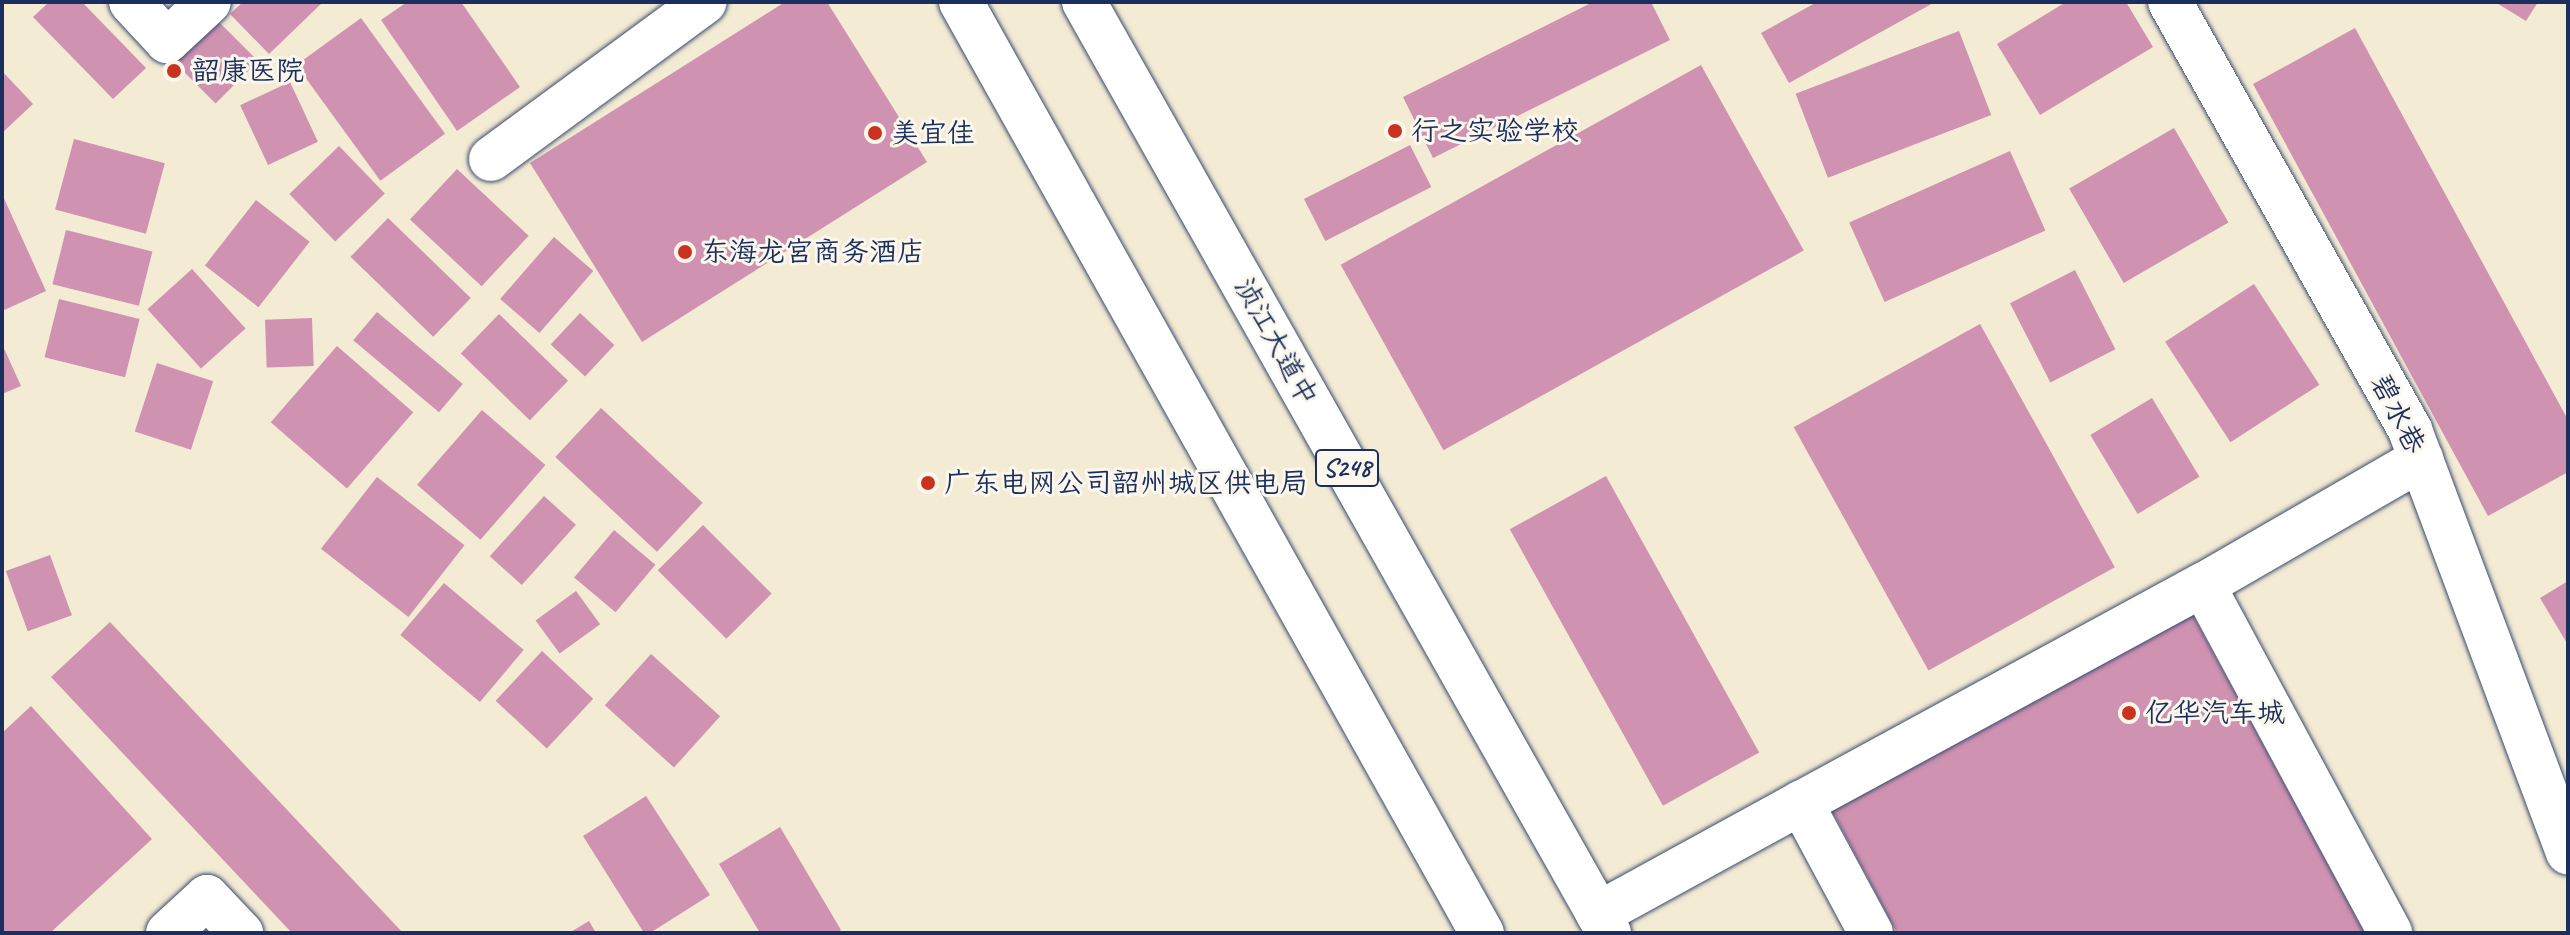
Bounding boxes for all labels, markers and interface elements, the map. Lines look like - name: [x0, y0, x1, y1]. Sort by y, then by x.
- place label: 韶康医院: [192, 54, 304, 88]
- marker: 韶康医院: [163, 60, 185, 82]
- place label: 行之实验学校: [1411, 114, 1579, 148]
- place label: 美宜佳: [891, 116, 975, 150]
- marker: 行之实验学校: [1386, 122, 1404, 140]
- marker: 美宜佳: [866, 124, 884, 142]
- place label: 东海龙宫商务酒店: [701, 235, 925, 269]
- marker: 东海龙宫商务酒店: [676, 243, 694, 261]
- street label: 浈江大道中: [1227, 273, 1325, 411]
- street label: 碧水巷: [2364, 369, 2432, 459]
- road number: S248: [1315, 446, 1379, 490]
- place label: 广东电网公司韶州城区供电局: [944, 466, 1308, 500]
- marker: 广东电网公司韶州城区供电局: [919, 474, 937, 492]
- place label: 亿华汽车城: [2145, 696, 2285, 730]
- marker: 亿华汽车城: [2120, 704, 2138, 722]

